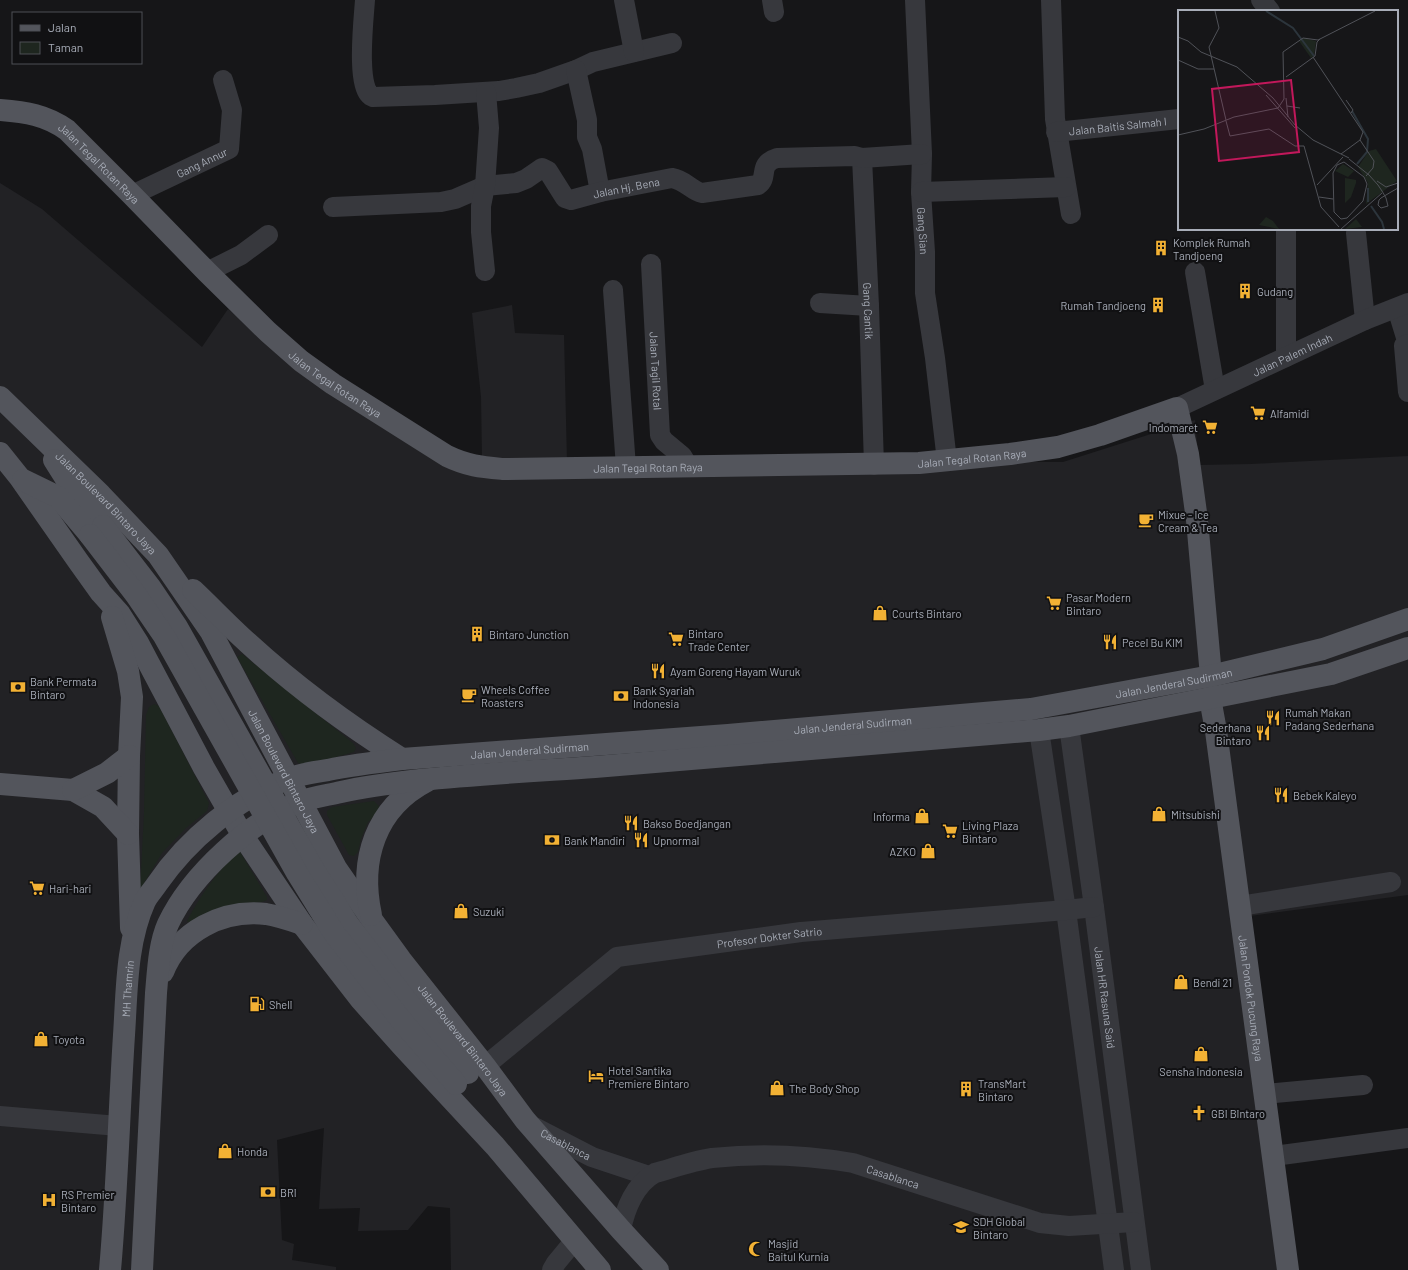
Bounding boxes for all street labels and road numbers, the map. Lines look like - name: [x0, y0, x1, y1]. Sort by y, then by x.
- street label: Jalan Baitis Salmah I: [1068, 114, 1167, 137]
- street label: Jalan Tegal Rotan Raya: [56, 120, 143, 206]
- street label: Gang Annur: [174, 144, 229, 180]
- street label: Jalan Hj. Bena: [591, 174, 661, 200]
- street label: Gang Sian: [916, 207, 932, 255]
- street label: Gang Cantik: [861, 282, 877, 340]
- street label: Jalan Palem Indah: [1250, 330, 1334, 378]
- street label: Jalan Tagil Rotal: [648, 331, 665, 410]
- street label: Jalan Tegal Rotan Raya: [287, 347, 384, 420]
- street label: Jalan Tegal Rotan Raya: [917, 445, 1027, 470]
- street label: Jalan Boulevard Bintaro Jaya: [54, 449, 160, 556]
- street label: Jalan Tegal Rotan Raya: [593, 460, 703, 474]
- street label: Jalan Jenderal Sudirman: [1114, 665, 1233, 700]
- street label: Jalan Boulevard Bintaro Jaya: [246, 707, 323, 835]
- street label: Jalan Jenderal Sudirman: [793, 713, 912, 736]
- street label: Jalan Jenderal Sudirman: [470, 739, 589, 760]
- street label: Profesor Dokter Satrio: [716, 924, 823, 950]
- street label: Jalan Pondok Pucung Raya: [1237, 934, 1267, 1062]
- street label: Jalan HR Rasuna Said: [1093, 946, 1119, 1049]
- street label: MH Thamrin: [119, 959, 136, 1017]
- street label: Jalan Boulevard Bintaro Jaya: [416, 981, 511, 1098]
- street label: Casablanca: [539, 1125, 593, 1162]
- street label: Casablanca: [865, 1161, 921, 1190]

